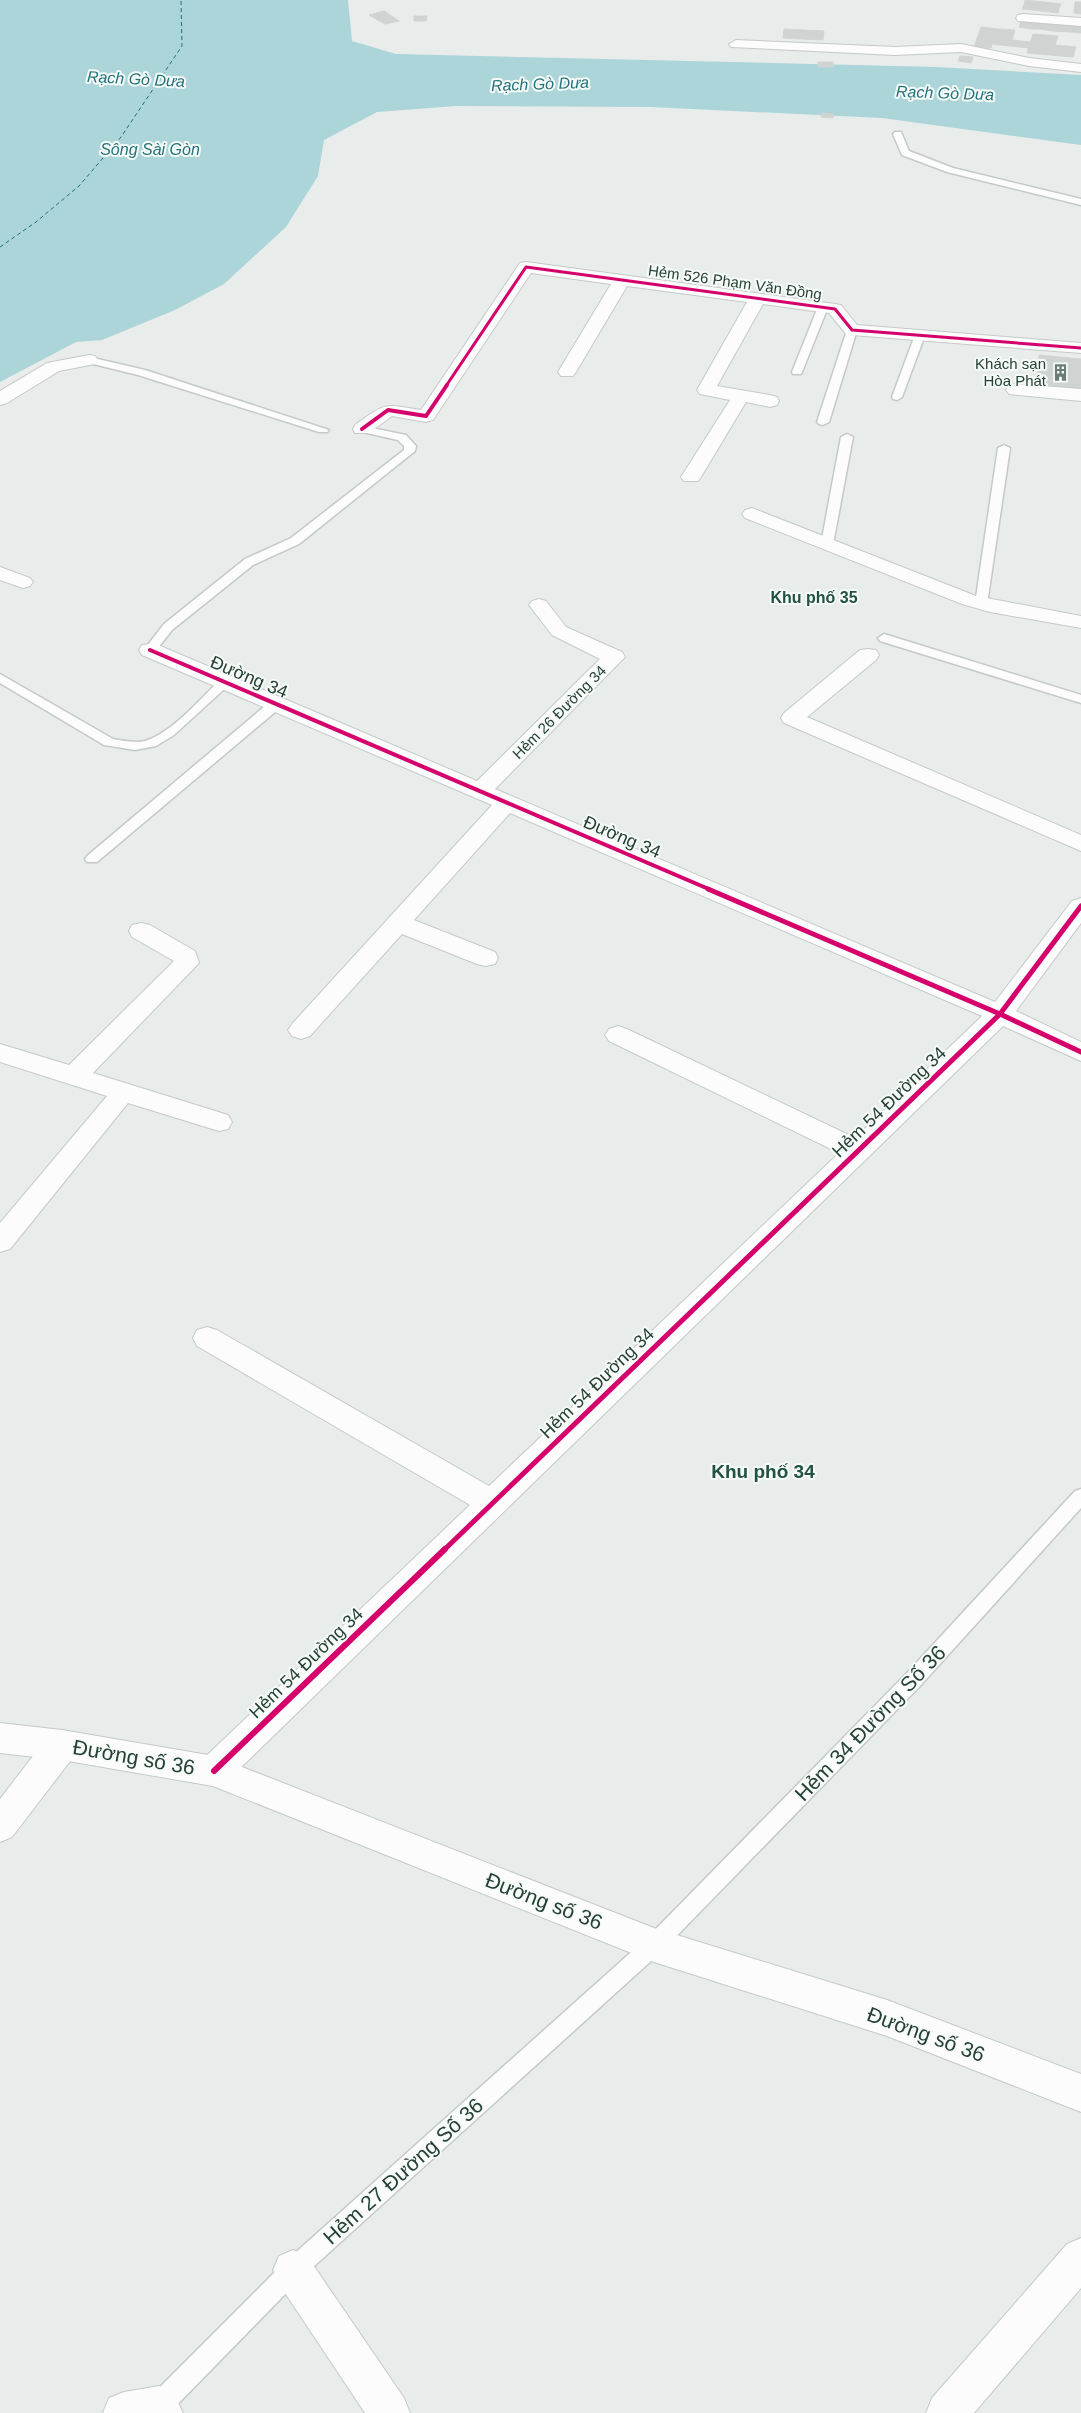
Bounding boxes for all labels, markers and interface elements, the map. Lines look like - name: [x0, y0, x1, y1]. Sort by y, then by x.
- water label: Rạch Gò Dưa: [87, 68, 186, 90]
- water label: Rạch Gò Dưa: [491, 74, 589, 94]
- water label: Rạch Gò Dưa: [896, 83, 994, 103]
- water label: Sông Sài Gòn: [100, 141, 200, 158]
- street label: Hẻm 526 Phạm Văn Đồng: [647, 261, 823, 303]
- place label: Khách sạn Hòa Phát: [975, 355, 1047, 389]
- building icon: Khách sạn Hòa Phát: [1050, 362, 1070, 382]
- district label: Khu phố 35: [770, 589, 858, 606]
- street label: Đường 34: [207, 652, 291, 702]
- street label: Hẻm 26 Đường 34: [509, 662, 609, 762]
- street label: Đường 34: [580, 812, 664, 862]
- street label: Hẻm 54 Đường 34: [828, 1043, 950, 1161]
- street label: Hẻm 54 Đường 34: [536, 1324, 658, 1442]
- district label: Khu phố 34: [711, 1461, 815, 1482]
- street label: Hẻm 54 Đường 34: [245, 1604, 367, 1722]
- street label: Hẻm 34 Đường Số 36: [790, 1641, 950, 1805]
- street label: Đường số 36: [71, 1735, 197, 1779]
- street label: Đường số 36: [482, 1868, 606, 1934]
- street label: Đường số 36: [864, 2002, 988, 2066]
- street label: Hẻm 27 Đường Số 36: [319, 2093, 487, 2249]

